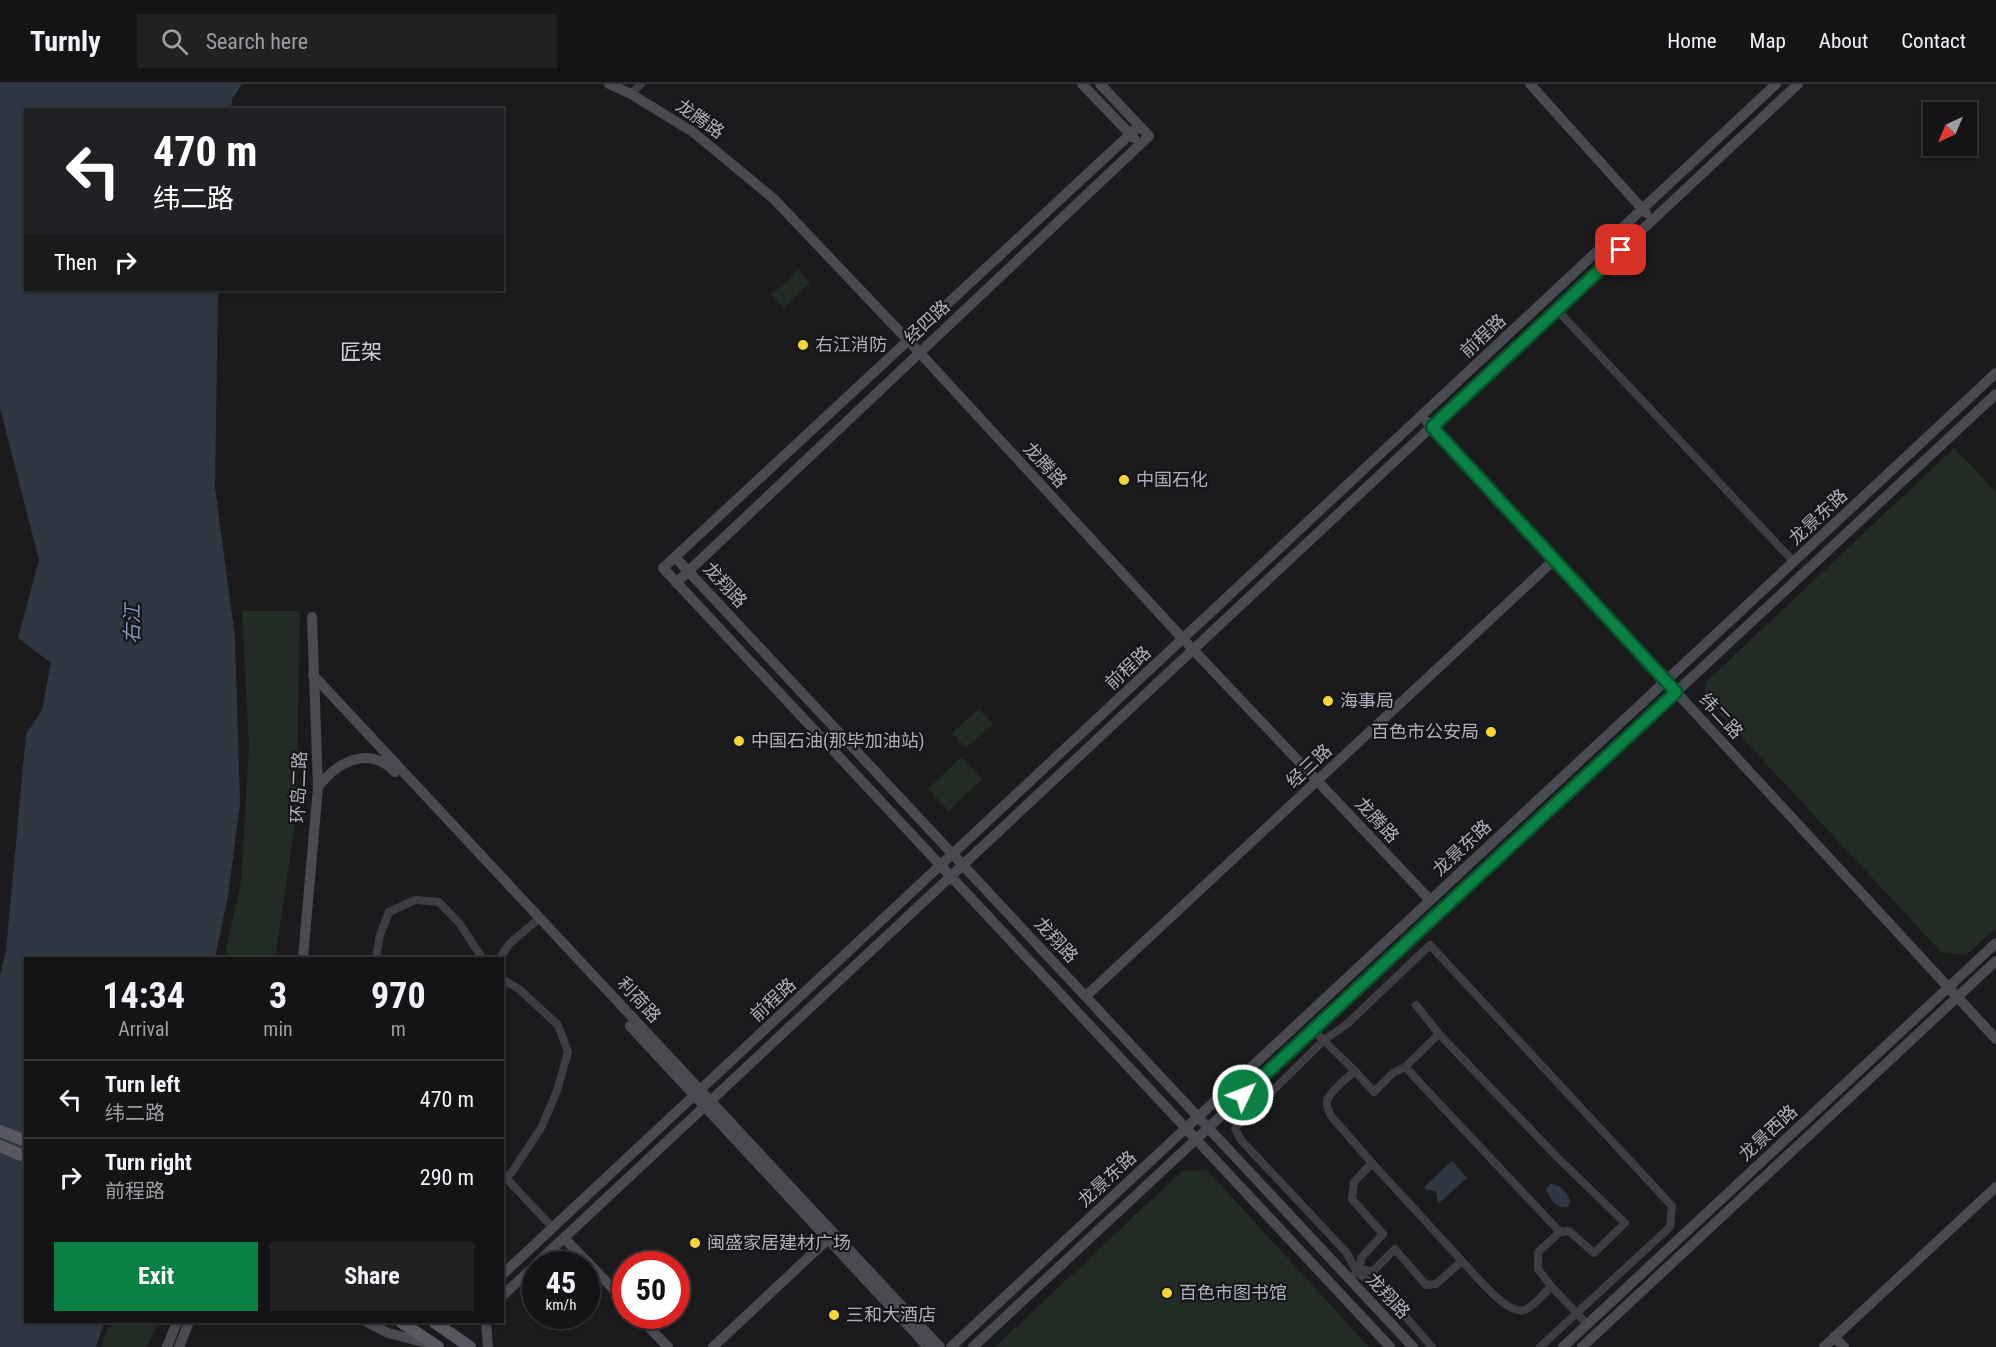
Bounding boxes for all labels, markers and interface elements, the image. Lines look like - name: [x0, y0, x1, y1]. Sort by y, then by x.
- search box: [137, 14, 557, 68]
- text: Turnly: [30, 25, 101, 58]
- icon: search: [158, 25, 191, 58]
- text: Search here: [206, 29, 308, 54]
- text: Home: [1667, 29, 1717, 53]
- text: Map: [1750, 29, 1786, 53]
- text: About: [1819, 29, 1868, 53]
- text: Contact: [1901, 29, 1966, 53]
- street label: 龙腾路: [672, 95, 728, 143]
- north arrow: [1923, 102, 1977, 156]
- map controls: [1923, 102, 1977, 156]
- text: 470 m: [153, 127, 258, 176]
- icon: left: [54, 132, 132, 210]
- text: 纬二路: [153, 183, 234, 215]
- pin: [1595, 224, 1646, 275]
- icon: arrive: [1604, 233, 1637, 266]
- icon: right: [109, 246, 142, 279]
- text: Then: [54, 250, 97, 275]
- street label: 经四路: [900, 296, 954, 348]
- street label: 前程路: [1456, 310, 1510, 362]
- place label: 右江消防: [815, 334, 887, 355]
- marker: 右江消防: [796, 338, 810, 352]
- district label: 匠架: [340, 340, 382, 364]
- street label: 龙腾路: [1019, 438, 1071, 492]
- place label: 中国石化: [1136, 469, 1208, 490]
- marker: 中国石化: [1117, 473, 1131, 487]
- street label: 龙景东路: [1784, 484, 1851, 549]
- street label: 龙翔路: [699, 558, 751, 612]
- water label: 右江: [120, 602, 144, 644]
- street label: 前程路: [1101, 642, 1155, 694]
- street label: 纬二路: [1695, 689, 1747, 743]
- place label: 海事局: [1340, 690, 1394, 711]
- marker: 海事局: [1321, 694, 1335, 708]
- place label: 百色市公安局: [1371, 721, 1479, 742]
- marker: 百色市公安局: [1484, 725, 1498, 739]
- place label: 中国石油(那毕加油站): [751, 730, 924, 752]
- marker: 中国石油(那毕加油站): [732, 734, 746, 748]
- street label: 经三路: [1282, 740, 1336, 792]
- street label: 环岛二路: [287, 751, 310, 823]
- street label: 龙腾路: [1351, 793, 1403, 847]
- street label: 龙景东路: [1428, 815, 1495, 880]
- street label: 龙翔路: [1030, 913, 1082, 967]
- street label: 利荷路: [613, 973, 665, 1027]
- street label: 前程路: [746, 974, 800, 1026]
- text: 14:34: [102, 975, 185, 1017]
- text: 3: [269, 975, 287, 1017]
- text: 970: [371, 975, 426, 1017]
- text: Arrival: [118, 1017, 169, 1041]
- text: min: [263, 1017, 293, 1041]
- text: m: [391, 1017, 406, 1041]
- position arrow: [1211, 1063, 1275, 1127]
- text: Turn left: [105, 1072, 180, 1097]
- icon: left: [54, 1083, 87, 1116]
- text: 470 m: [420, 1087, 474, 1112]
- street label: 龙景西路: [1734, 1100, 1801, 1165]
- text: 纬二路: [105, 1101, 165, 1125]
- street label: 龙景东路: [1073, 1146, 1140, 1211]
- text: Turn right: [105, 1150, 192, 1175]
- icon: right: [54, 1161, 87, 1194]
- text: 290 m: [420, 1165, 474, 1190]
- text: 前程路: [105, 1179, 165, 1203]
- place label: 闽盛家居建材广场: [707, 1232, 851, 1253]
- marker: 闽盛家居建材广场: [688, 1236, 702, 1250]
- button: Exit: [54, 1242, 258, 1311]
- button: Share: [270, 1242, 474, 1311]
- speed limit sign: 50: [612, 1251, 690, 1329]
- text: 45: [546, 1265, 576, 1300]
- street label: 龙翔路: [1362, 1269, 1414, 1323]
- place label: 百色市图书馆: [1179, 1282, 1287, 1303]
- marker: 百色市图书馆: [1160, 1286, 1174, 1300]
- text: km/h: [546, 1296, 576, 1314]
- place label: 三和大酒店: [846, 1304, 936, 1325]
- marker: 三和大酒店: [827, 1308, 841, 1322]

